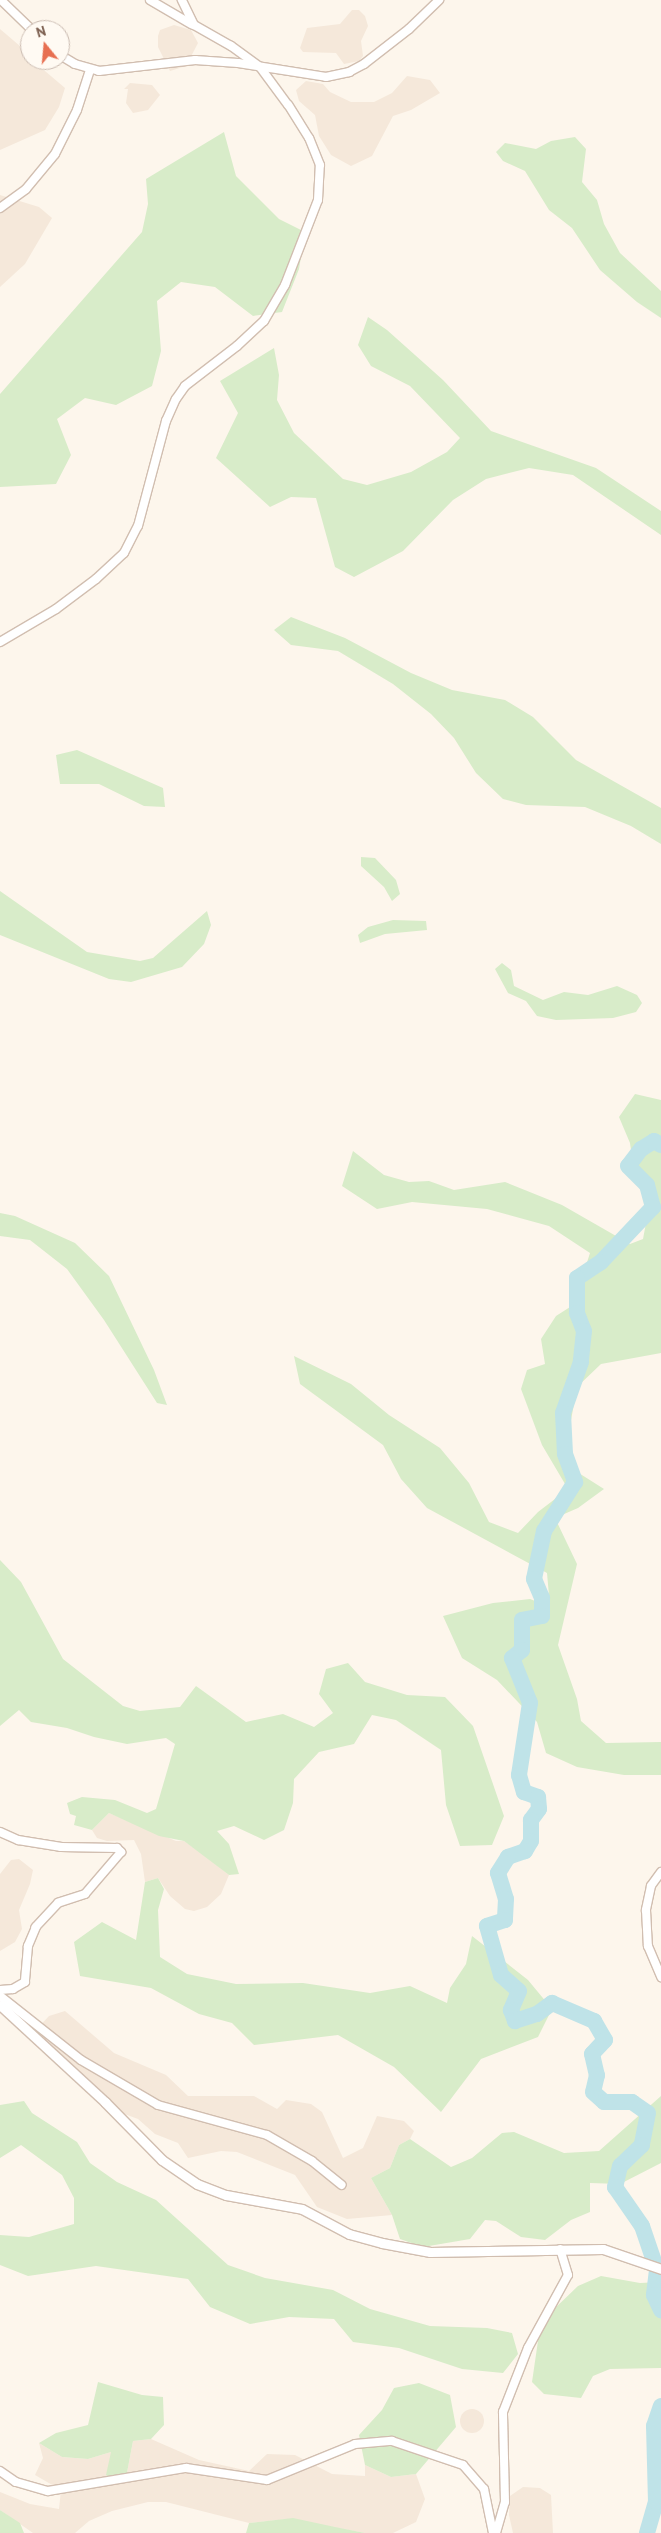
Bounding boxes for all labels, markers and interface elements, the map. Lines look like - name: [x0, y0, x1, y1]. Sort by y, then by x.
- north arrow: [20, 20, 70, 70]
- text: N: [34, 22, 48, 42]

